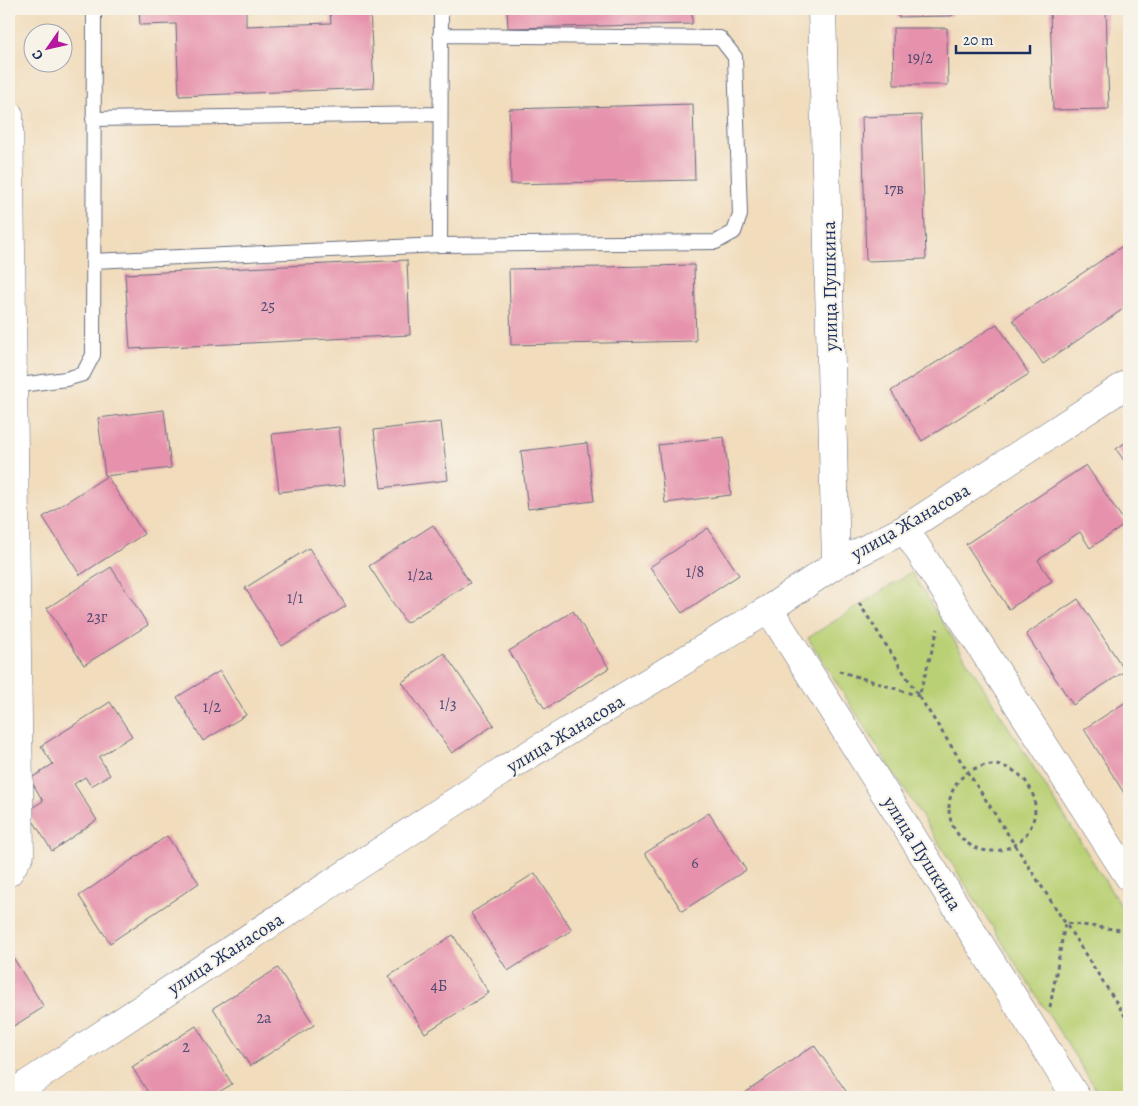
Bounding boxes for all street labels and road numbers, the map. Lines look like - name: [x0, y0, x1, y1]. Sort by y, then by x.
- street label: улица Пушкина: [816, 220, 844, 352]
- street label: улица Жанасова: [845, 477, 975, 567]
- street label: улица Жанасова: [501, 688, 630, 780]
- street label: улица Пушкина: [876, 791, 968, 916]
- street label: улица Жанасова: [162, 906, 289, 1002]

